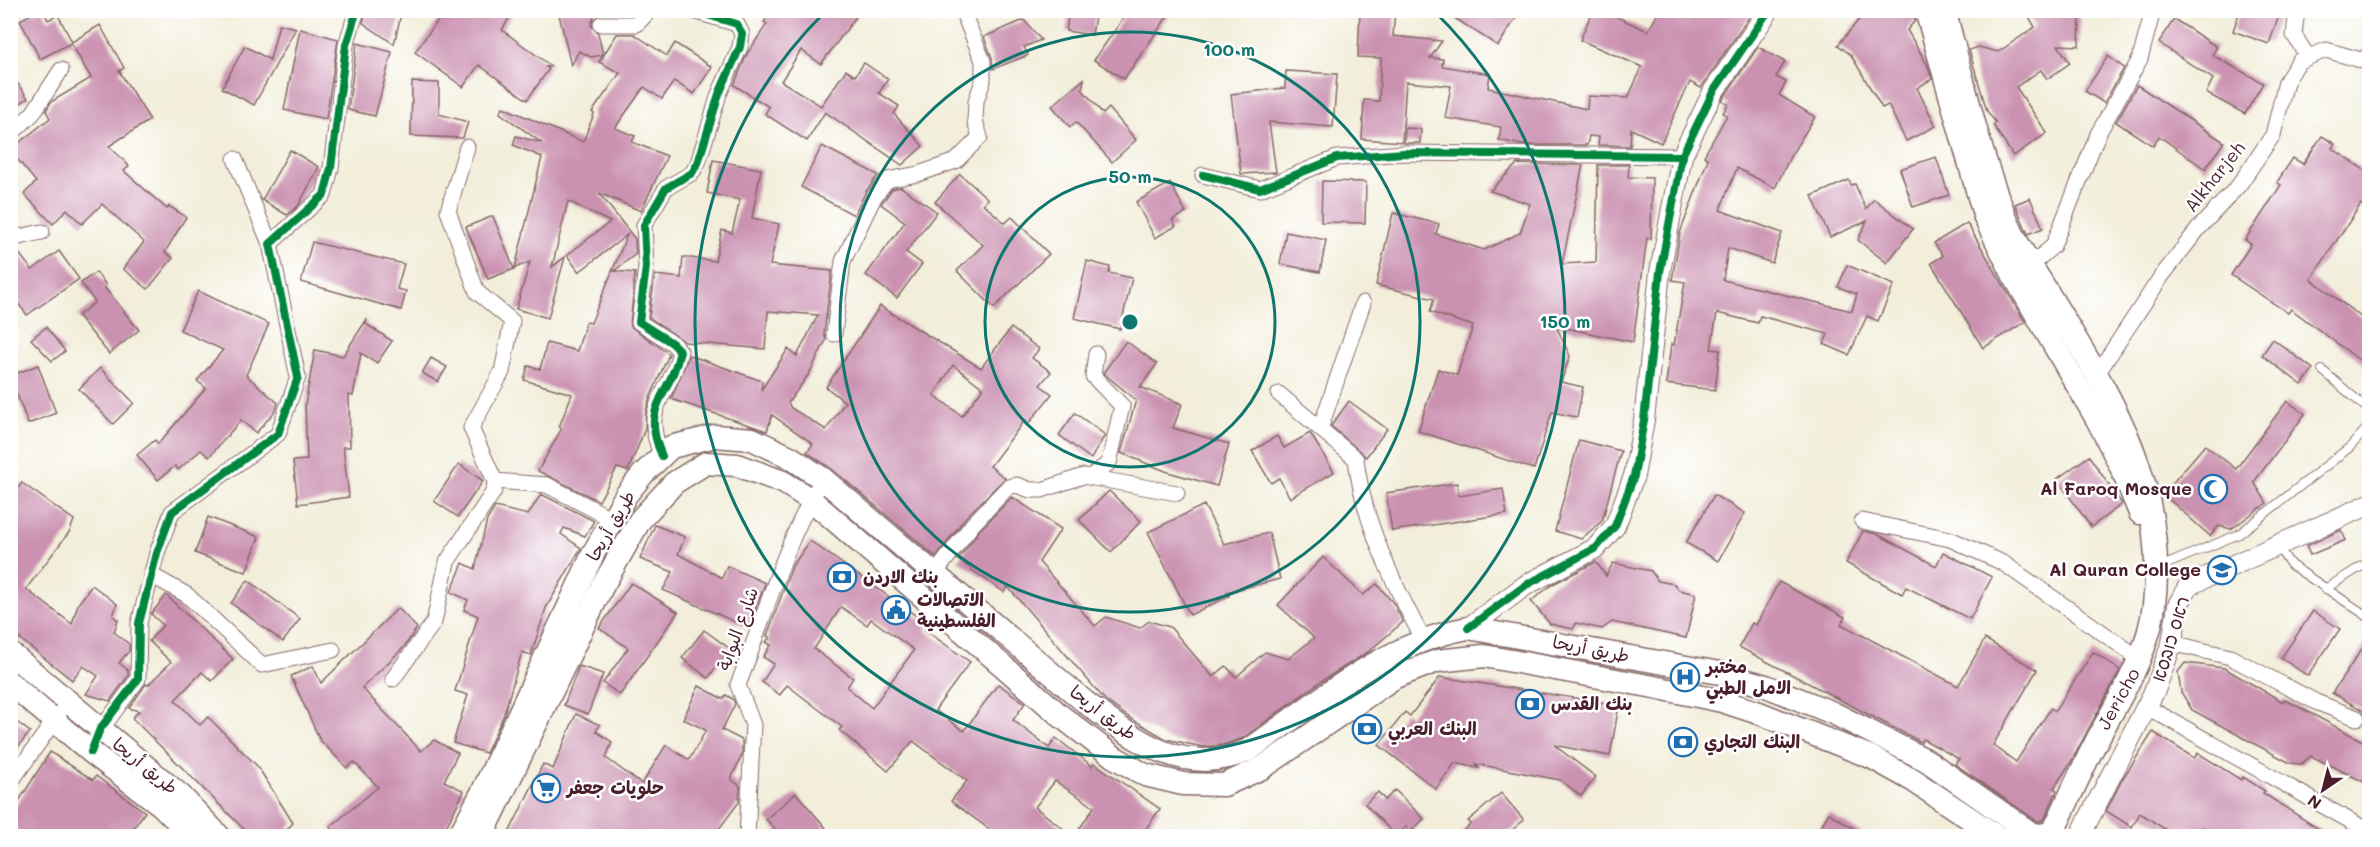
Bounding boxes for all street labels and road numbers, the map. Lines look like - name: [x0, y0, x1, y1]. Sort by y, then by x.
- street label: Alkharjeh: [2178, 136, 2250, 217]
- street label: طريق أريحا: [580, 486, 640, 565]
- street label: شارع البوابة: [711, 584, 764, 674]
- street label: ראס כובסא: [2146, 593, 2194, 685]
- street label: طريق أريحا: [1551, 629, 1632, 667]
- street label: Jericho: [2091, 663, 2145, 734]
- street label: طريق أريحا: [1065, 679, 1142, 745]
- street label: طريق أريحا: [108, 731, 183, 799]

